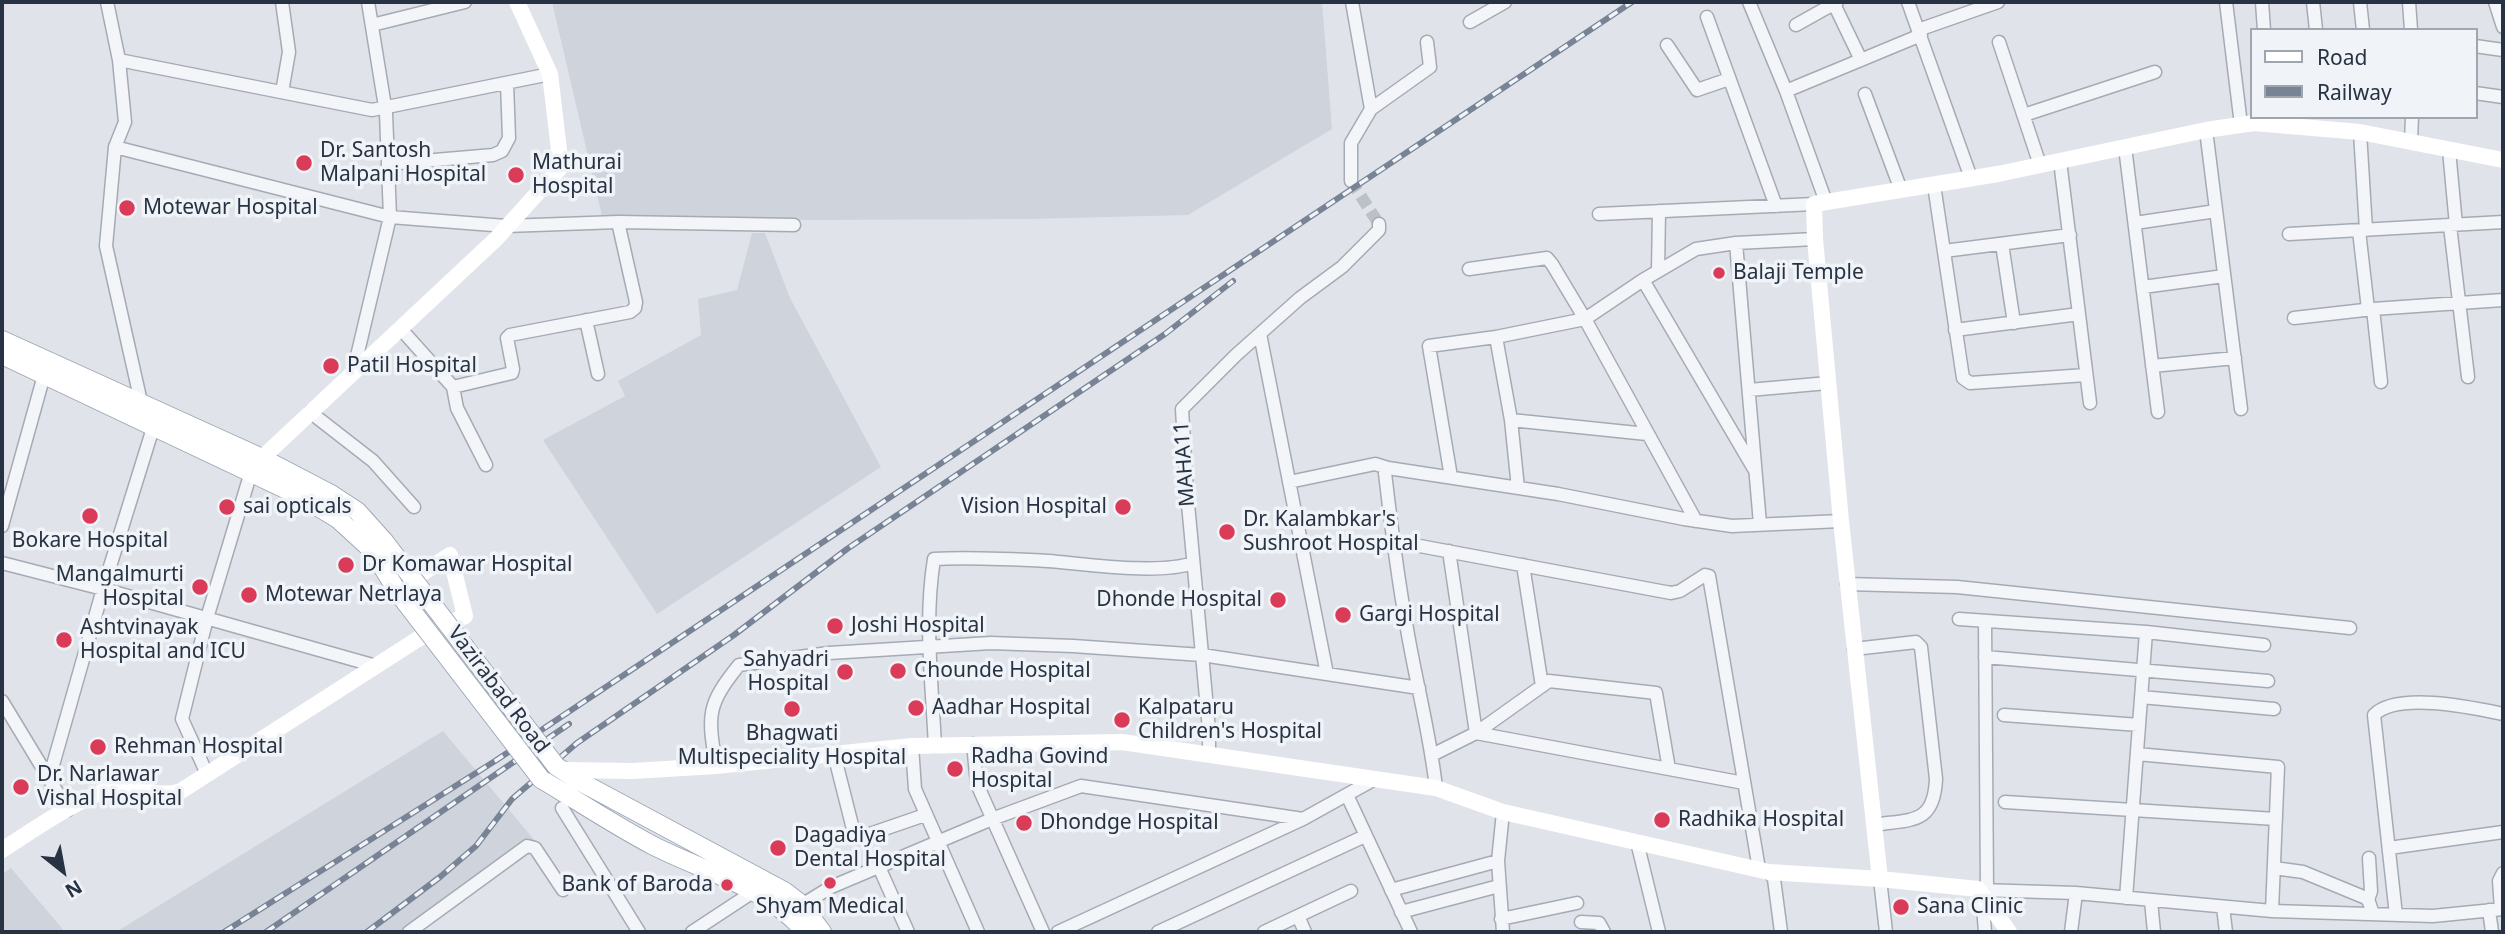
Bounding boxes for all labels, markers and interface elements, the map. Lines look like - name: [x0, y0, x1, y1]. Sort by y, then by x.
- legend: [2250, 28, 2477, 119]
- text: Road: [2317, 43, 2367, 71]
- text: Railway: [2317, 78, 2392, 106]
- place label: Dr. Santosh Malpani Hospital: [320, 138, 486, 188]
- place label: Mathurai Hospital: [532, 150, 622, 200]
- marker: Dr. Santosh Malpani Hospital: [294, 153, 314, 173]
- marker: Mathurai Hospital: [506, 165, 526, 185]
- place label: Motewar Hospital: [143, 195, 318, 221]
- marker: Motewar Hospital: [117, 198, 137, 218]
- place label: Balaji Temple: [1733, 260, 1864, 286]
- marker: Balaji Temple: [1711, 265, 1727, 281]
- place label: Patil Hospital: [347, 353, 477, 379]
- marker: Patil Hospital: [321, 356, 341, 376]
- street label: MAHA11: [1169, 420, 1201, 508]
- place label: sai opticals: [243, 494, 352, 520]
- place label: Vision Hospital: [961, 494, 1107, 520]
- marker: sai opticals: [217, 497, 237, 517]
- marker: Vision Hospital: [1113, 497, 1133, 517]
- marker: Bokare Hospital: [80, 506, 100, 526]
- place label: Dr. Kalambkar's Sushroot Hospital: [1243, 507, 1419, 557]
- marker: Dr. Kalambkar's Sushroot Hospital: [1217, 522, 1237, 542]
- place label: Bokare Hospital: [12, 528, 168, 554]
- place label: Dr Komawar Hospital: [362, 552, 572, 578]
- marker: Dr Komawar Hospital: [336, 555, 356, 575]
- place label: Mangalmurti Hospital: [56, 562, 184, 612]
- marker: Mangalmurti Hospital: [190, 577, 210, 597]
- place label: Motewar Netrlaya: [265, 582, 442, 608]
- marker: Motewar Netrlaya: [239, 585, 259, 605]
- place label: Dhonde Hospital: [1096, 587, 1262, 613]
- marker: Dhonde Hospital: [1268, 590, 1288, 610]
- place label: Gargi Hospital: [1359, 602, 1500, 628]
- marker: Gargi Hospital: [1333, 605, 1353, 625]
- place label: Joshi Hospital: [851, 613, 985, 639]
- place label: Ashtvinayak Hospital and ICU: [80, 615, 246, 665]
- marker: Joshi Hospital: [825, 616, 845, 636]
- street label: Vazirabad Road: [442, 621, 554, 759]
- marker: Ashtvinayak Hospital and ICU: [54, 630, 74, 650]
- place label: Sahyadri Hospital: [743, 647, 829, 697]
- place label: Chounde Hospital: [914, 658, 1091, 684]
- marker: Chounde Hospital: [888, 661, 908, 681]
- marker: Sahyadri Hospital: [835, 662, 855, 682]
- place label: Aadhar Hospital: [932, 695, 1090, 721]
- place label: Kalpataru Children's Hospital: [1138, 695, 1322, 745]
- marker: Aadhar Hospital: [906, 698, 926, 718]
- marker: Bhagwati Multispeciality Hospital: [782, 699, 802, 719]
- marker: Kalpataru Children's Hospital: [1112, 710, 1132, 730]
- place label: Bhagwati Multispeciality Hospital: [678, 721, 906, 771]
- place label: Rehman Hospital: [114, 734, 283, 760]
- marker: Rehman Hospital: [88, 737, 108, 757]
- place label: Radha Govind Hospital: [971, 744, 1109, 794]
- marker: Radha Govind Hospital: [945, 759, 965, 779]
- place label: Dr. Narlawar Vishal Hospital: [37, 762, 182, 812]
- marker: Dr. Narlawar Vishal Hospital: [11, 777, 31, 797]
- place label: Radhika Hospital: [1678, 807, 1844, 833]
- place label: Dhondge Hospital: [1040, 810, 1219, 836]
- marker: Radhika Hospital: [1652, 810, 1672, 830]
- marker: Dhondge Hospital: [1014, 813, 1034, 833]
- place label: Dagadiya Dental Hospital: [794, 823, 946, 873]
- north arrow: [28, 836, 98, 906]
- marker: Dagadiya Dental Hospital: [768, 838, 788, 858]
- place label: Bank of Baroda: [561, 872, 713, 898]
- text: N: [61, 874, 87, 904]
- marker: Shyam Medical: [822, 875, 838, 891]
- marker: Bank of Baroda: [719, 877, 735, 893]
- place label: Shyam Medical: [756, 894, 904, 920]
- place label: Sana Clinic: [1917, 894, 2023, 920]
- marker: Sana Clinic: [1891, 897, 1911, 917]

